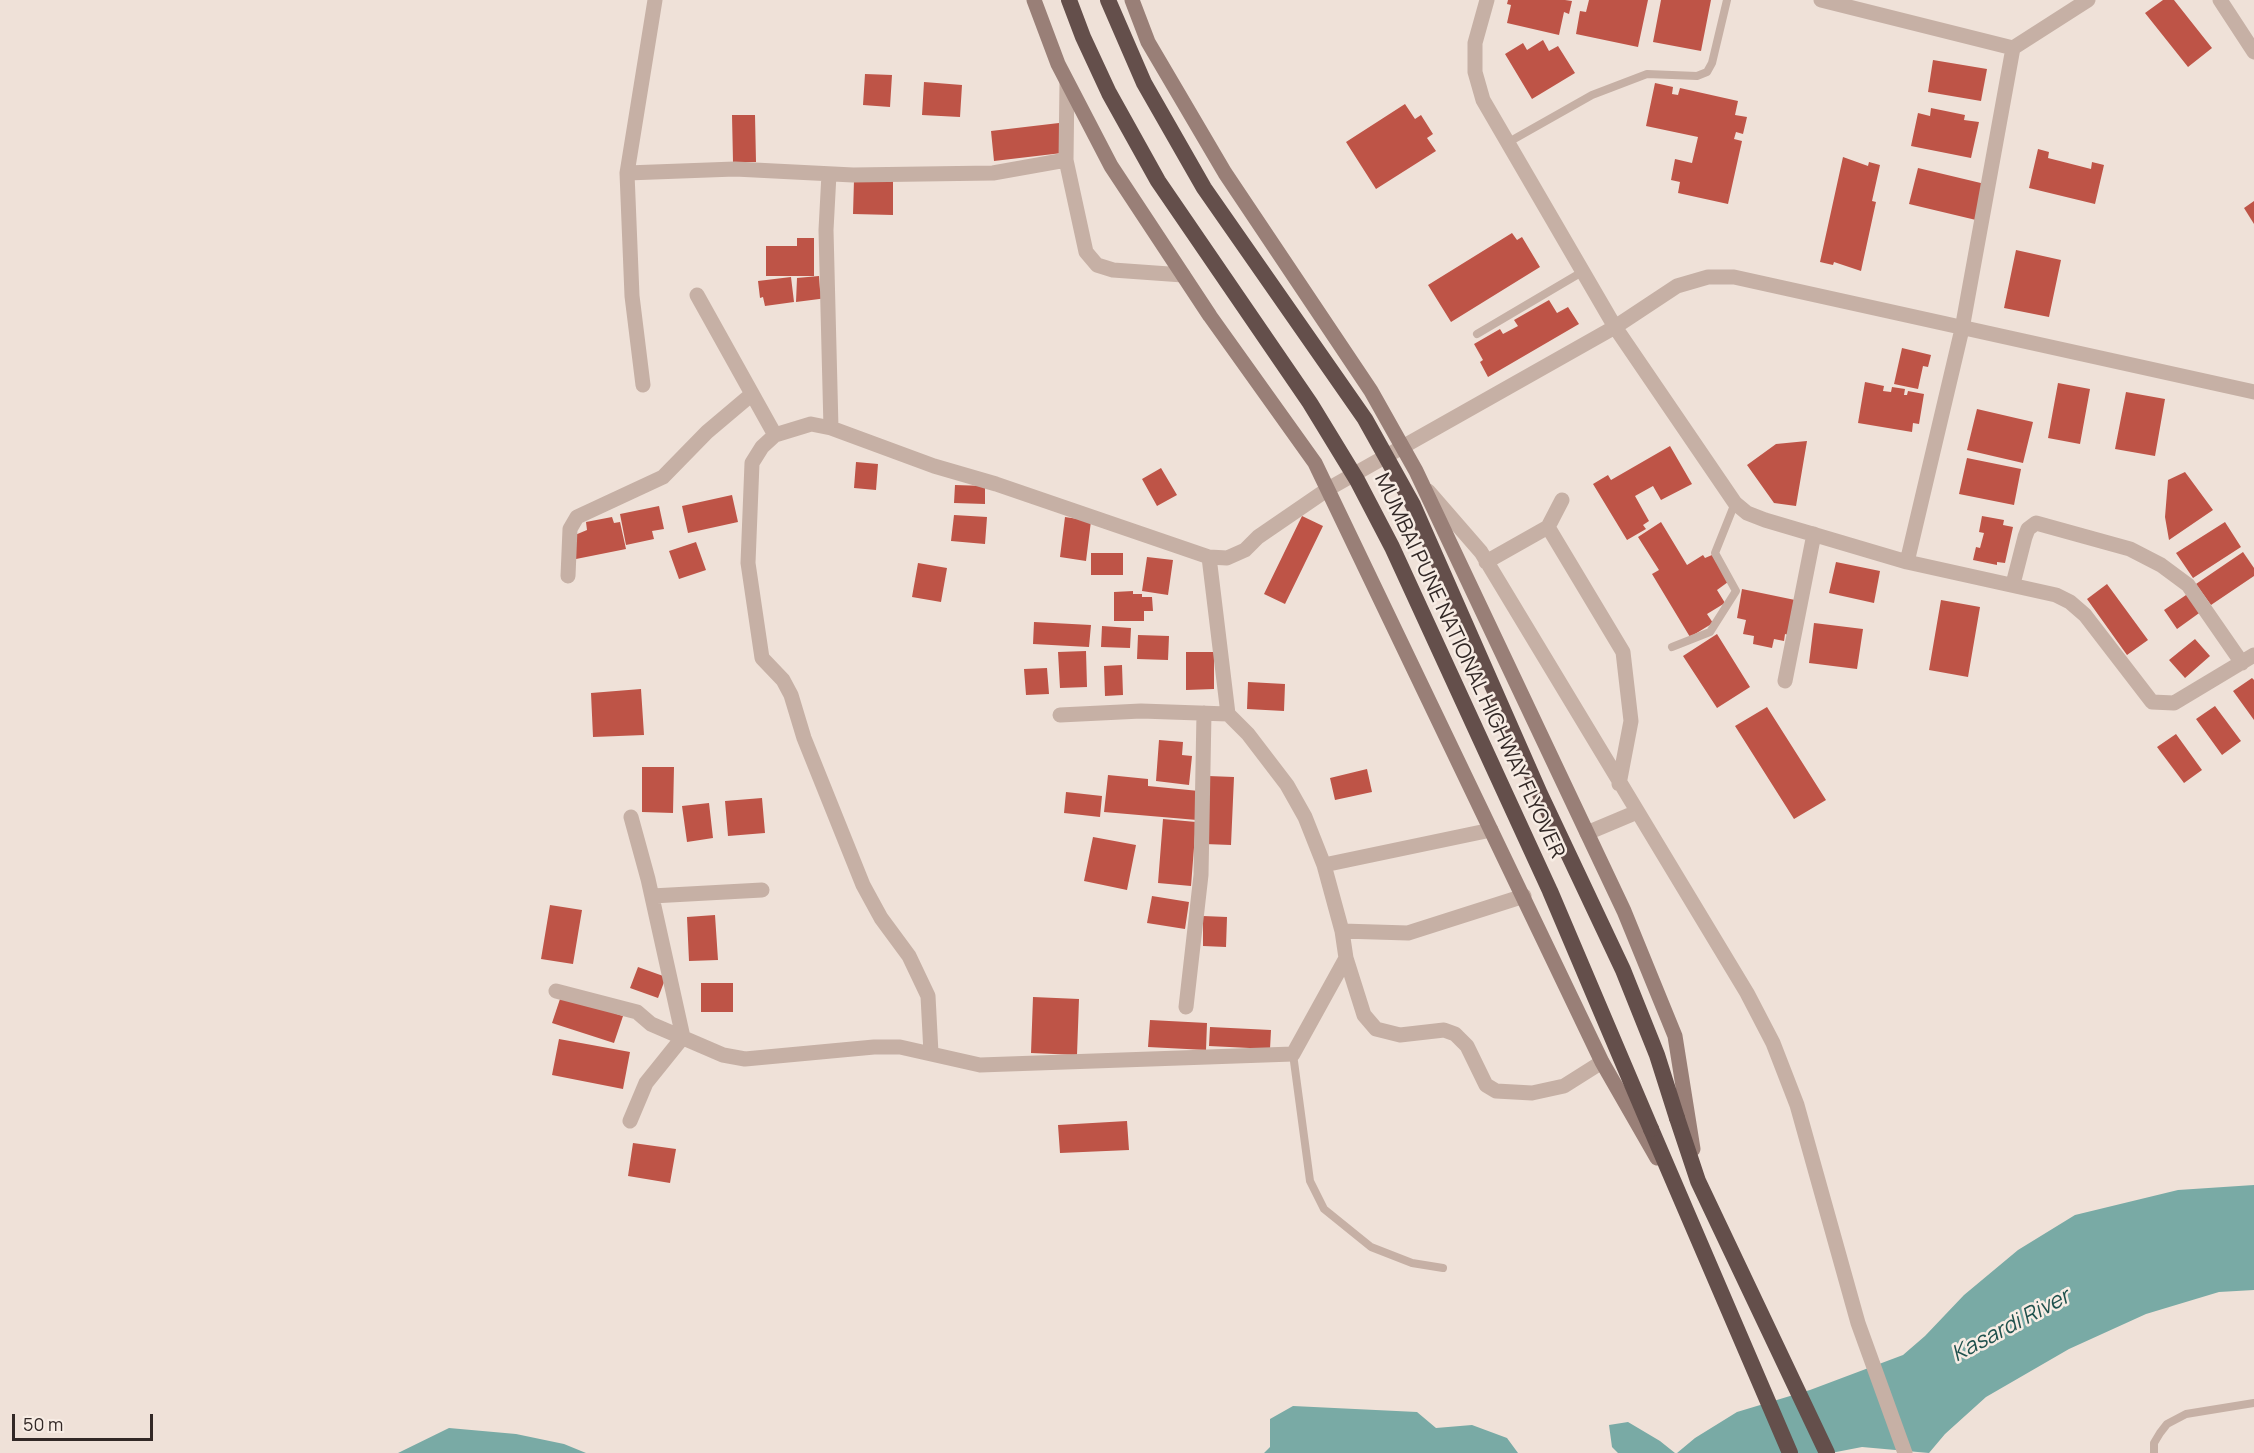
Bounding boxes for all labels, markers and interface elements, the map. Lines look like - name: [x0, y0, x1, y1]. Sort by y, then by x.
- street label: MUMBAI PUNE NATIONAL HIGHWAY FLYOVER: [1368, 469, 1570, 863]
- water label: Kasardi River: [1947, 1284, 2075, 1368]
- scale bar: [15, 1402, 156, 1440]
- text: 50 m: [23, 1412, 63, 1436]

